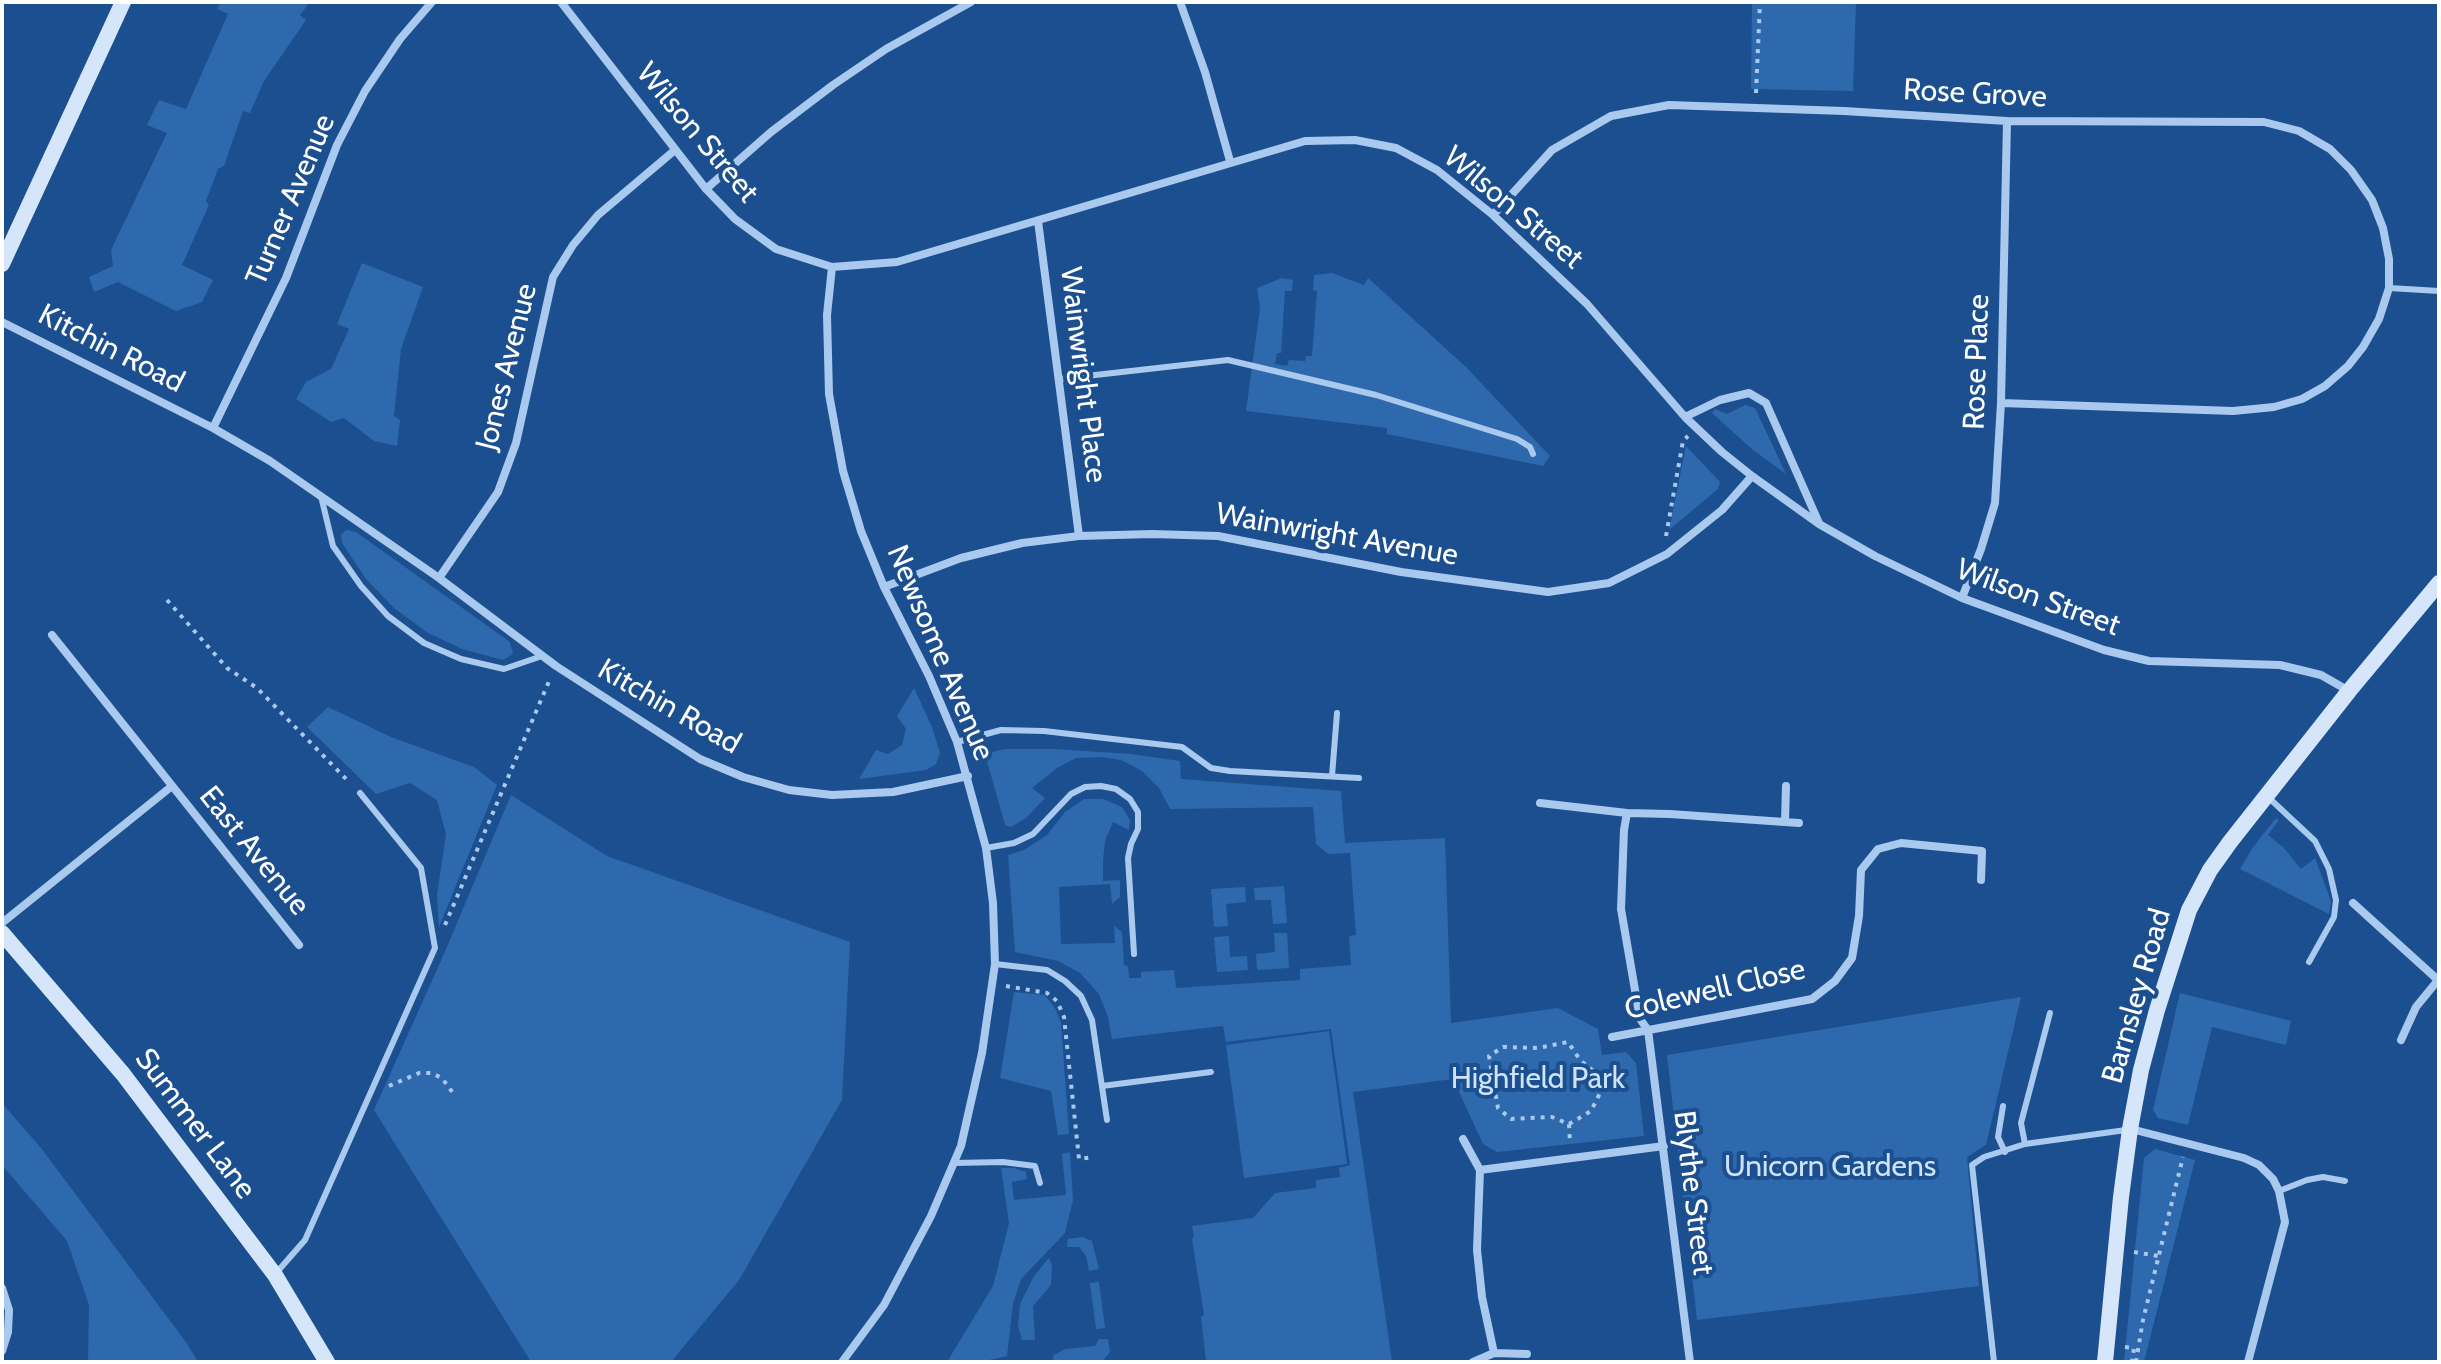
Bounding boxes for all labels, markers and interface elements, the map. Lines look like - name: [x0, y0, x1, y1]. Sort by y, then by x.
- street label: Wilson Street: [628, 56, 766, 210]
- street label: Rose Grove: [1902, 72, 2048, 116]
- street label: Turner Avenue: [239, 109, 343, 291]
- street label: Wilson Street: [1436, 139, 1590, 277]
- street label: Wainwright Place: [1052, 265, 1114, 485]
- street label: Jones Avenue: [469, 280, 545, 454]
- street label: Rose Place: [1957, 294, 1997, 430]
- street label: Kitchin Road: [32, 297, 190, 401]
- street label: Wainwright Avenue: [1213, 496, 1461, 574]
- street label: Newsome Avenue: [878, 540, 1002, 766]
- street label: Wilson Street: [1951, 552, 2125, 644]
- street label: Kitchin Road: [591, 652, 747, 762]
- street label: East Avenue: [191, 779, 317, 923]
- street label: Barnsley Road: [2095, 904, 2179, 1088]
- street label: Colewell Close: [1621, 952, 1809, 1028]
- street label: Summer Lane: [127, 1042, 263, 1206]
- park label: Highfield Park: [1451, 1061, 1625, 1097]
- street label: Blythe Street: [1665, 1109, 1721, 1277]
- park label: Unicorn Gardens: [1724, 1149, 1936, 1185]

